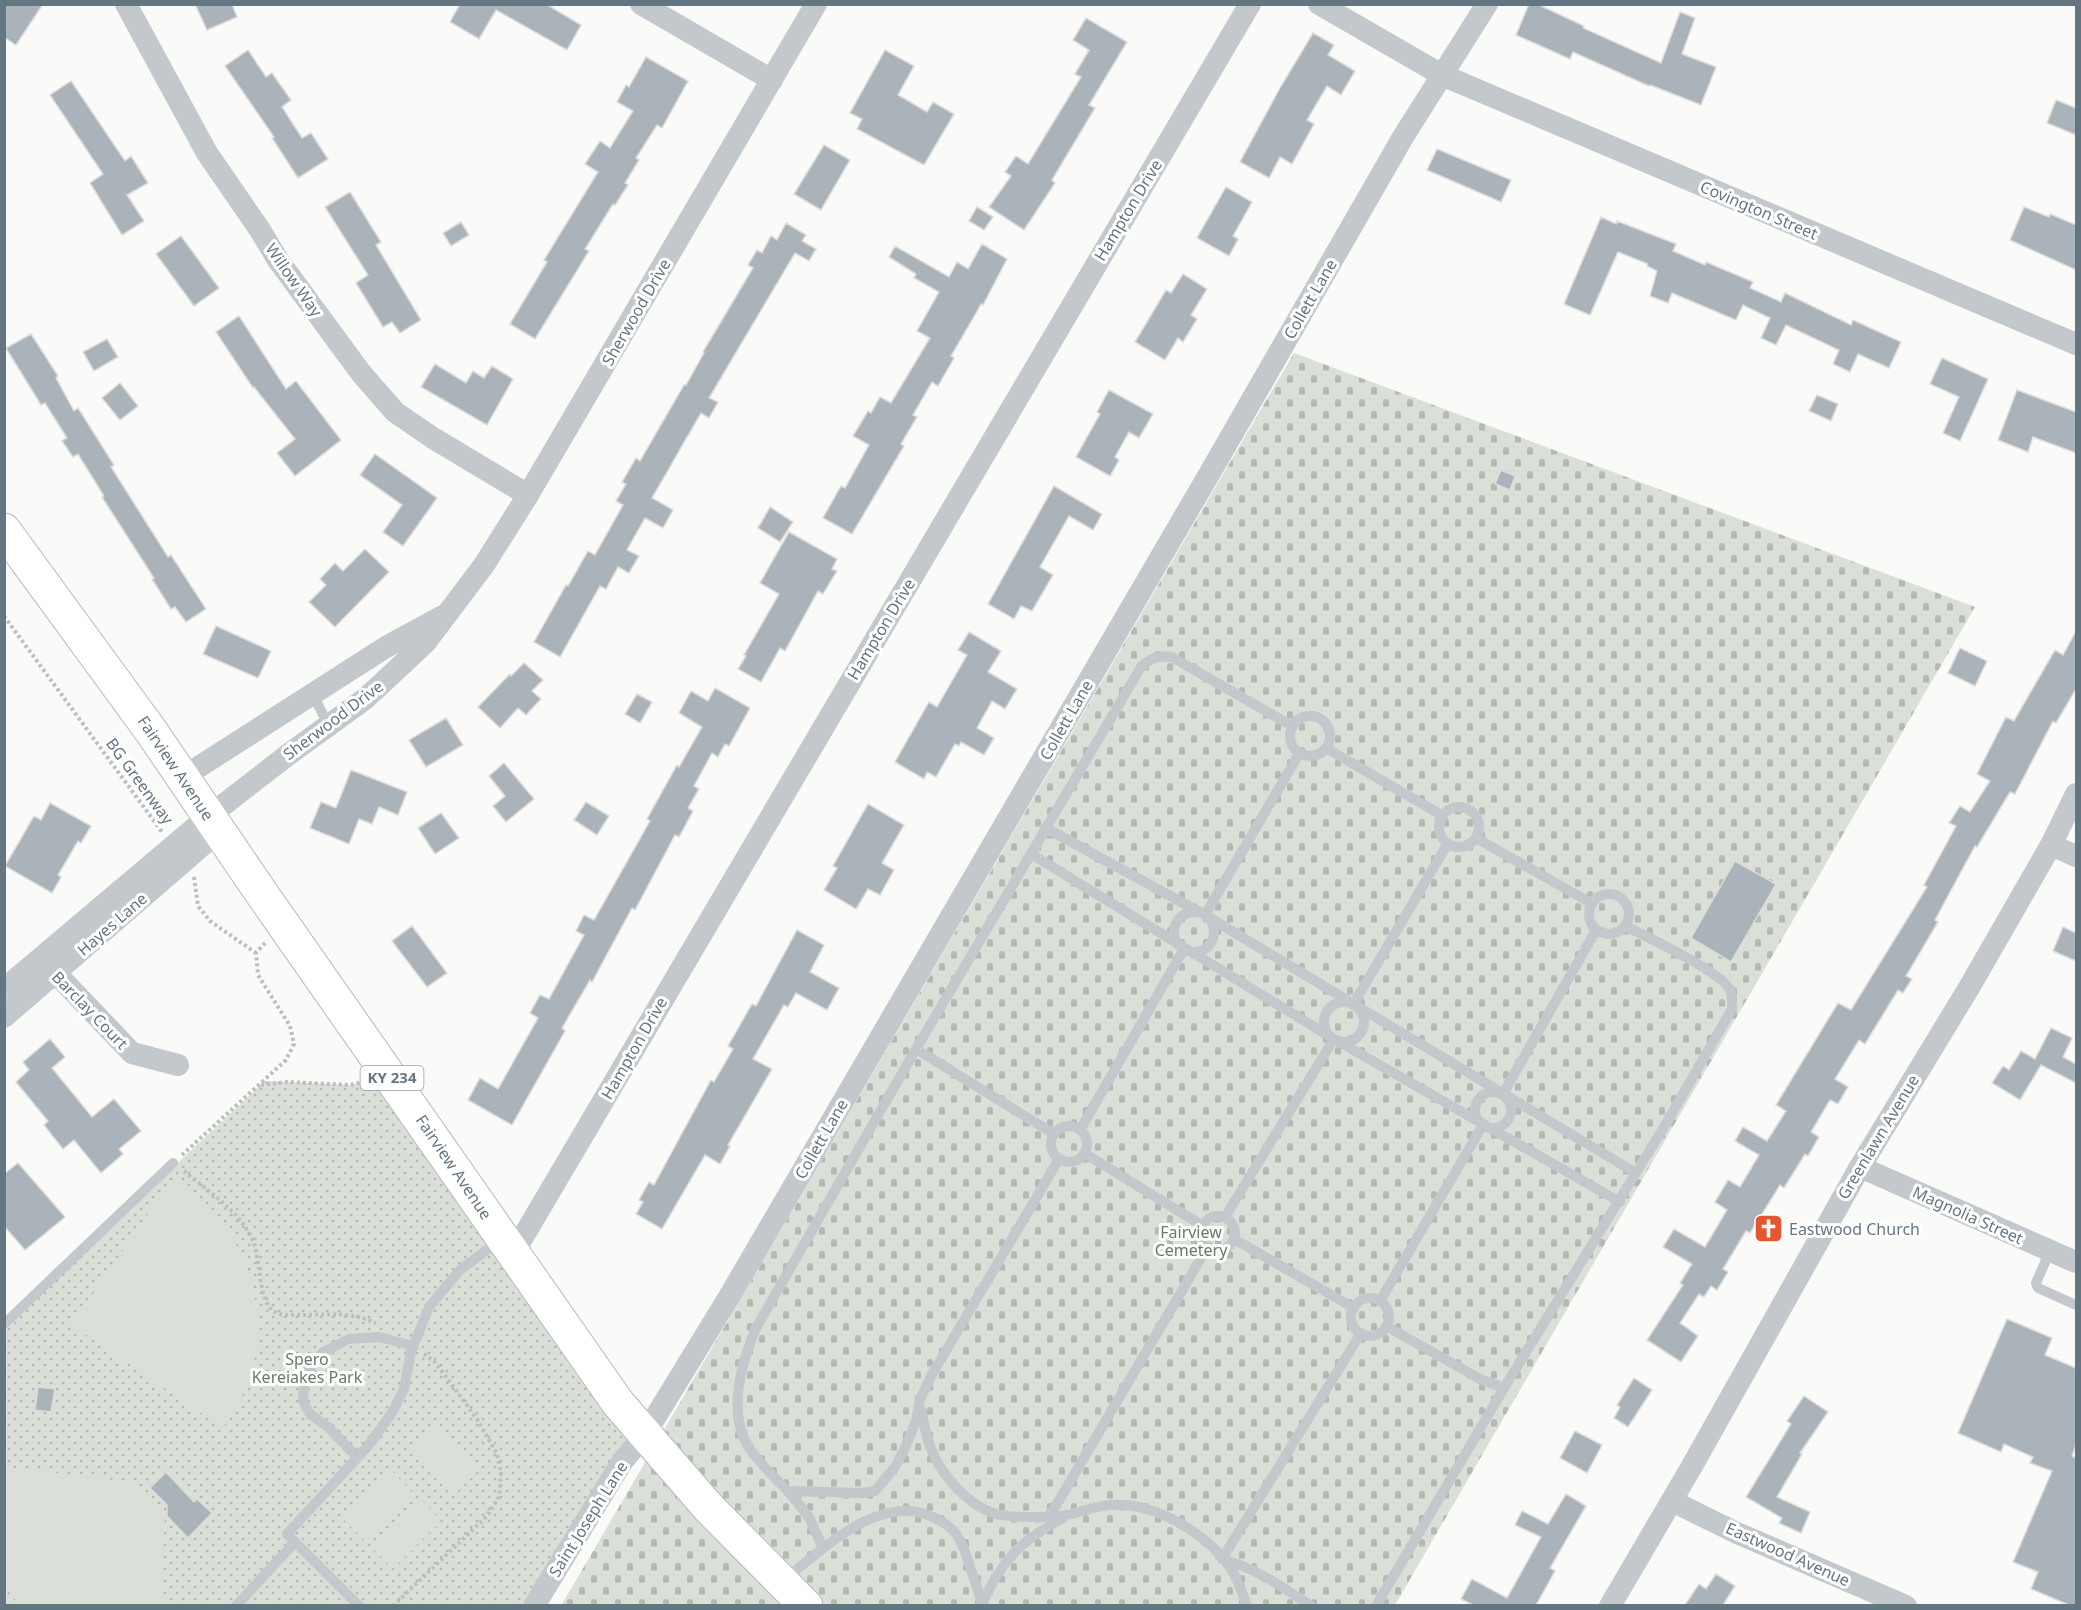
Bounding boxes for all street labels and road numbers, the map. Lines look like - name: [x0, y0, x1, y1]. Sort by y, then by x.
- street label: Hampton Drive: [1089, 155, 1167, 265]
- street label: Covington Street: [1697, 175, 1821, 245]
- street label: Willow Way: [261, 239, 328, 322]
- street label: Sherwood Drive: [597, 255, 675, 369]
- street label: Collett Lane: [1278, 255, 1342, 343]
- street label: Hampton Drive: [842, 574, 920, 684]
- street label: Sherwood Drive: [279, 675, 387, 765]
- street label: Collett Lane: [1034, 676, 1098, 764]
- street label: Fairview Avenue: [133, 711, 219, 825]
- street label: BG Greenway: [101, 733, 179, 829]
- street label: Hayes Lane: [72, 887, 152, 961]
- street label: Barclay Court: [47, 966, 133, 1054]
- street label: Hampton Drive: [596, 993, 672, 1103]
- road number: KY 234: [360, 1066, 424, 1090]
- street label: Greenlawn Avenue: [1832, 1071, 1924, 1203]
- street label: Collett Lane: [789, 1095, 853, 1183]
- street label: Fairview Avenue: [411, 1110, 497, 1224]
- street label: Magnolia Street: [1909, 1181, 2027, 1249]
- street label: Saint Joseph Lane: [544, 1457, 632, 1581]
- street label: Eastwood Avenue: [1723, 1517, 1853, 1591]

